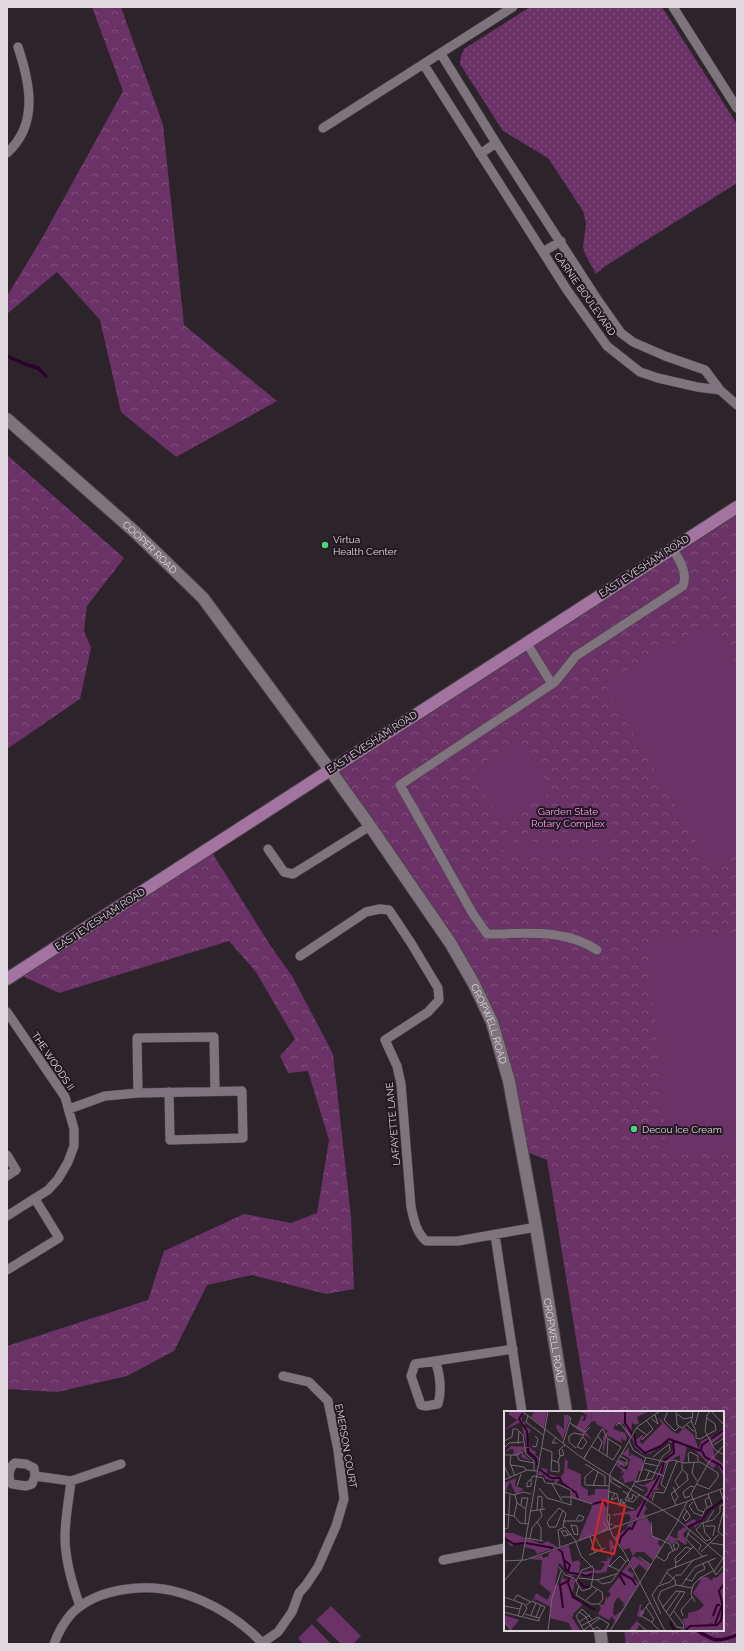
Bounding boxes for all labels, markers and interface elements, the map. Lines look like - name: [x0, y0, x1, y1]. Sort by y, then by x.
- street label: CARNIE BOULEVARD: [552, 250, 618, 338]
- street label: COOPER ROAD: [121, 518, 180, 575]
- street label: EAST EVESHAM ROAD: [597, 533, 691, 599]
- place label: Virtua Health Center: [333, 534, 398, 557]
- marker: Virtua Health Center: [320, 540, 330, 550]
- street label: EAST EVESHAM ROAD: [325, 709, 419, 775]
- park label: Garden State Rotary Complex: [531, 806, 605, 829]
- street label: EAST EVESHAM ROAD: [53, 886, 147, 952]
- street label: CROPWELL ROAD: [469, 982, 509, 1065]
- street label: THE WOODS II: [30, 1030, 76, 1092]
- street label: LAFAYETTE LANE: [384, 1082, 402, 1166]
- marker: Decou Ice Cream: [629, 1124, 639, 1134]
- place label: Decou Ice Cream: [642, 1124, 722, 1135]
- street label: CROPWELL ROAD: [542, 1297, 567, 1383]
- street label: EMERSON COURT: [333, 1403, 359, 1489]
- inset map: [504, 1411, 724, 1631]

